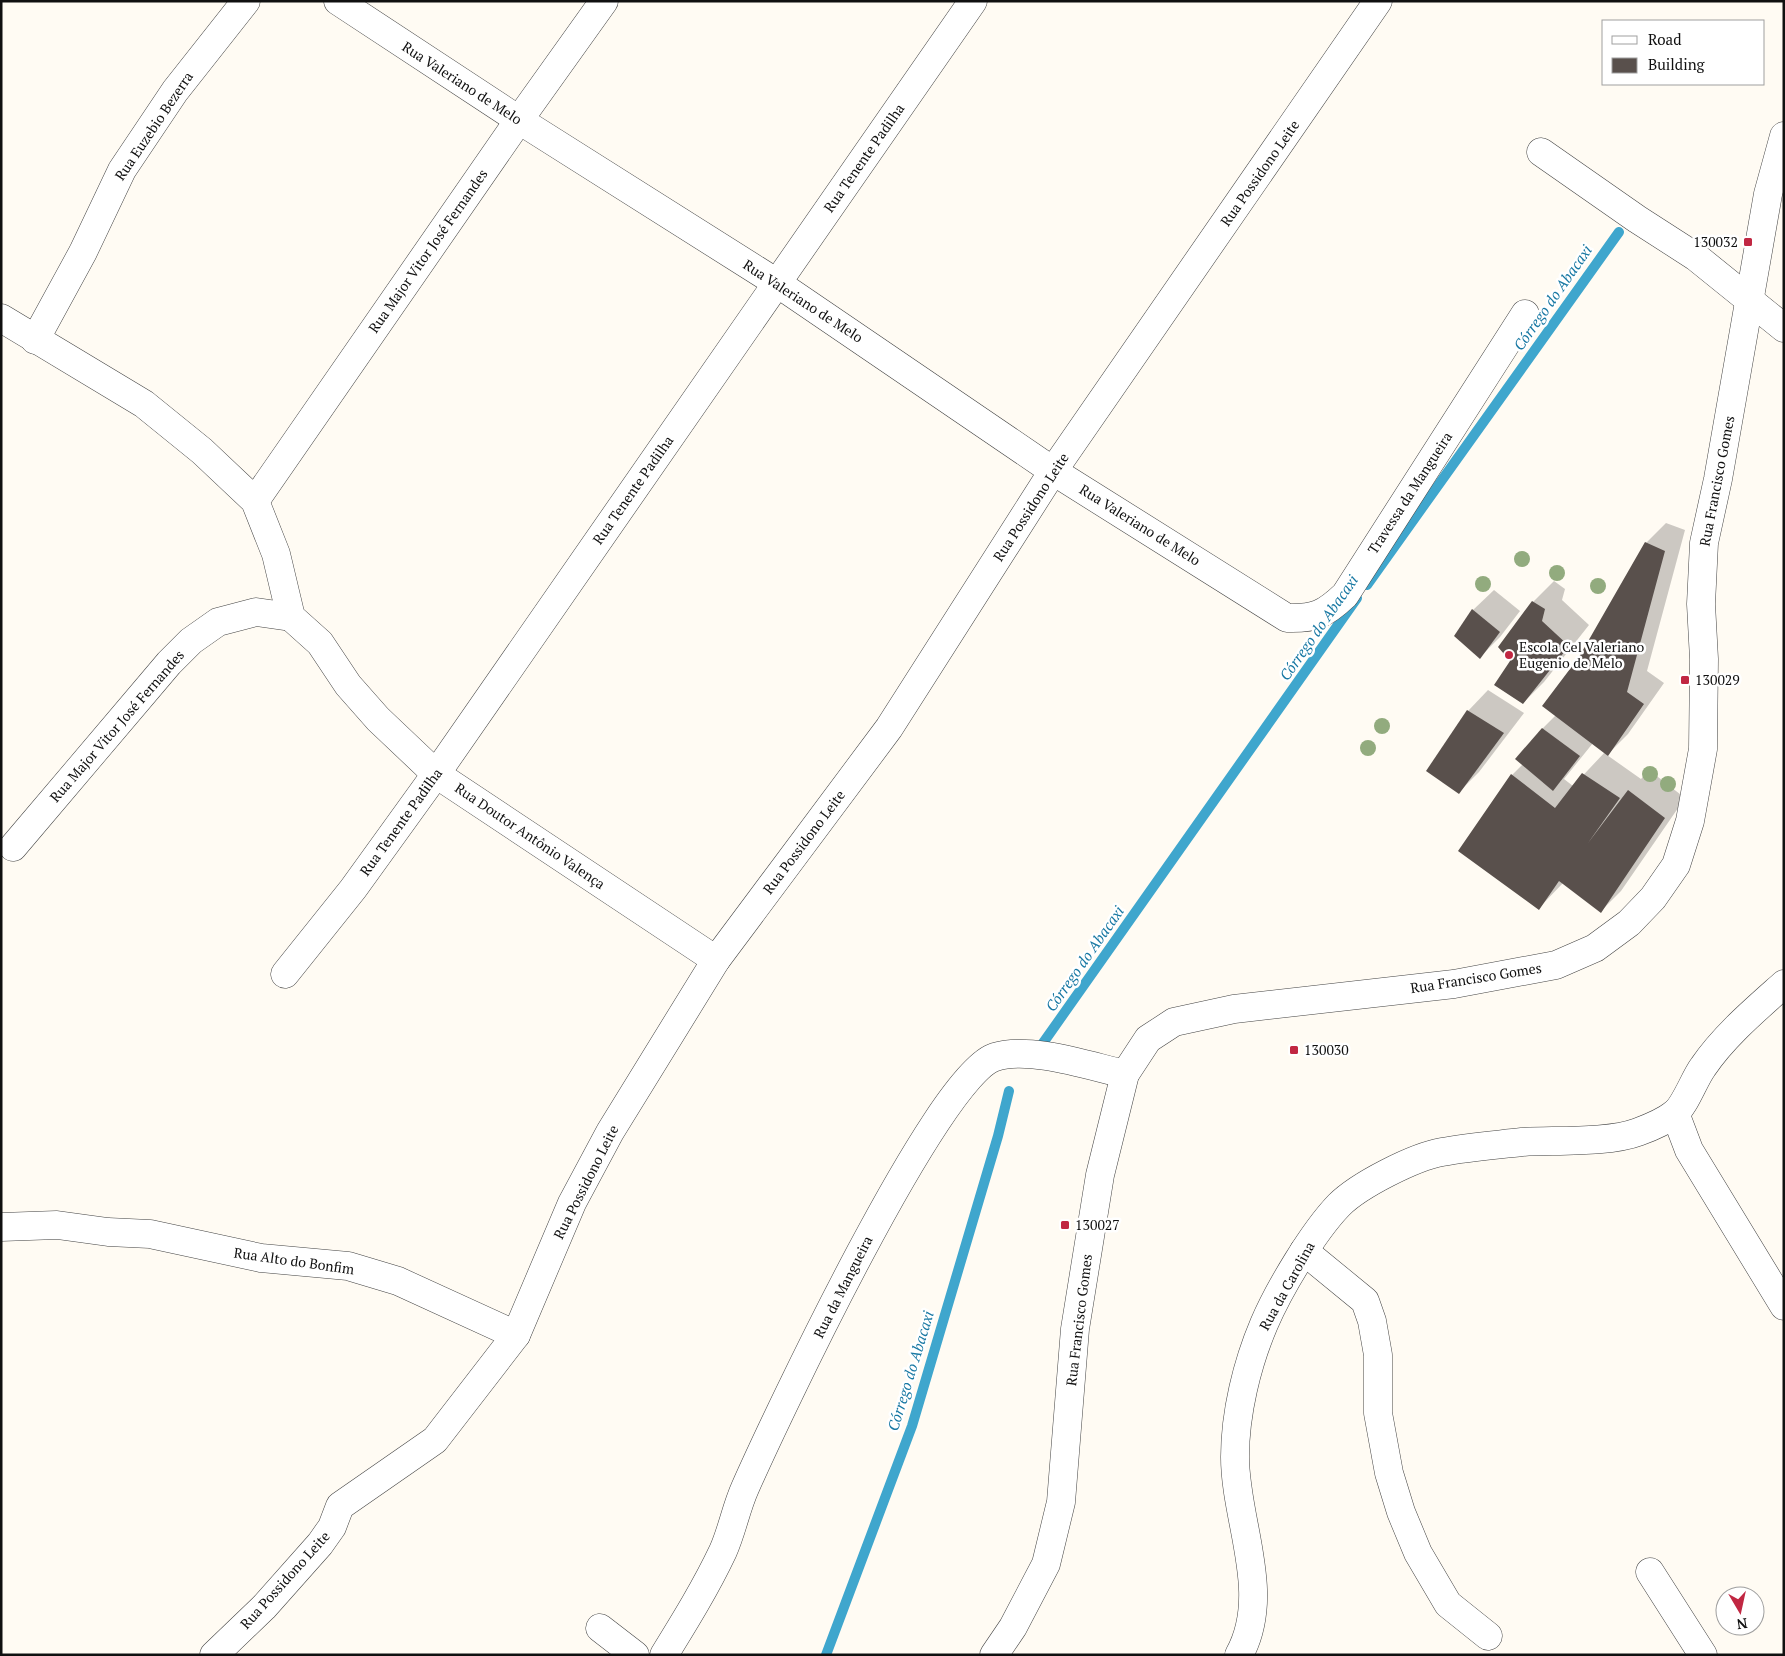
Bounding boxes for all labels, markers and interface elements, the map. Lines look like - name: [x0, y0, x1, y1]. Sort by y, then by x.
- legend: [1602, 20, 1765, 85]
- text: Road: [1648, 29, 1681, 49]
- street label: Rua Valeriano de Melo: [399, 37, 526, 129]
- text: Building: [1648, 54, 1706, 74]
- street label: Rua Euzebio Bezerra: [110, 68, 197, 184]
- street label: Rua Tenente Padilha: [819, 100, 908, 216]
- street label: Rua Possidono Leite: [1216, 116, 1303, 230]
- street label: Rua Major Vitor José Fernandes: [364, 165, 492, 336]
- place label: 130032: [1693, 232, 1738, 251]
- marker: 130032: [1742, 236, 1754, 248]
- water label: Córrego do Abacaxi: [1508, 240, 1597, 354]
- street label: Rua Valeriano de Melo: [740, 255, 867, 347]
- street label: Rua Francisco Gomes: [1695, 414, 1738, 548]
- street label: Travessa da Mangueira: [1363, 428, 1456, 557]
- street label: Rua Tenente Padilha: [588, 432, 677, 548]
- street label: Rua Possidono Leite: [988, 449, 1073, 565]
- street label: Rua Valeriano de Melo: [1076, 480, 1205, 570]
- water label: Córrego do Abacaxi: [1274, 570, 1363, 684]
- place label: Escola Cel Valeriano Eugenio de Melo: [1519, 637, 1645, 672]
- street label: Rua Major Vitor José Fernandes: [45, 646, 188, 806]
- marker: Escola Cel Valeriano Eugenio de Melo: [1503, 649, 1515, 661]
- place label: 130029: [1695, 670, 1740, 689]
- marker: 130029: [1679, 674, 1691, 686]
- street label: Rua Tenente Padilha: [355, 764, 446, 879]
- street label: Rua Doutor Antônio Valença: [451, 778, 609, 893]
- street label: Rua Possidono Leite: [758, 786, 849, 898]
- water label: Córrego do Abacaxi: [1040, 901, 1129, 1015]
- street label: Rua Francisco Gomes: [1409, 958, 1543, 997]
- place label: 130030: [1304, 1040, 1349, 1059]
- marker: 130030: [1288, 1044, 1300, 1056]
- street label: Rua Possidono Leite: [549, 1122, 623, 1242]
- place label: 130027: [1075, 1215, 1120, 1234]
- marker: 130027: [1059, 1219, 1071, 1231]
- street label: Rua da Mangueira: [809, 1232, 877, 1341]
- street label: Rua da Carolina: [1254, 1238, 1319, 1334]
- street label: Rua Alto do Bonfim: [233, 1243, 355, 1278]
- street label: Rua Francisco Gomes: [1061, 1253, 1096, 1387]
- water label: Córrego do Abacaxi: [882, 1308, 938, 1433]
- street label: Rua Possidono Leite: [236, 1527, 334, 1633]
- north arrow: [1715, 1586, 1765, 1636]
- text: N: [1735, 1614, 1749, 1635]

